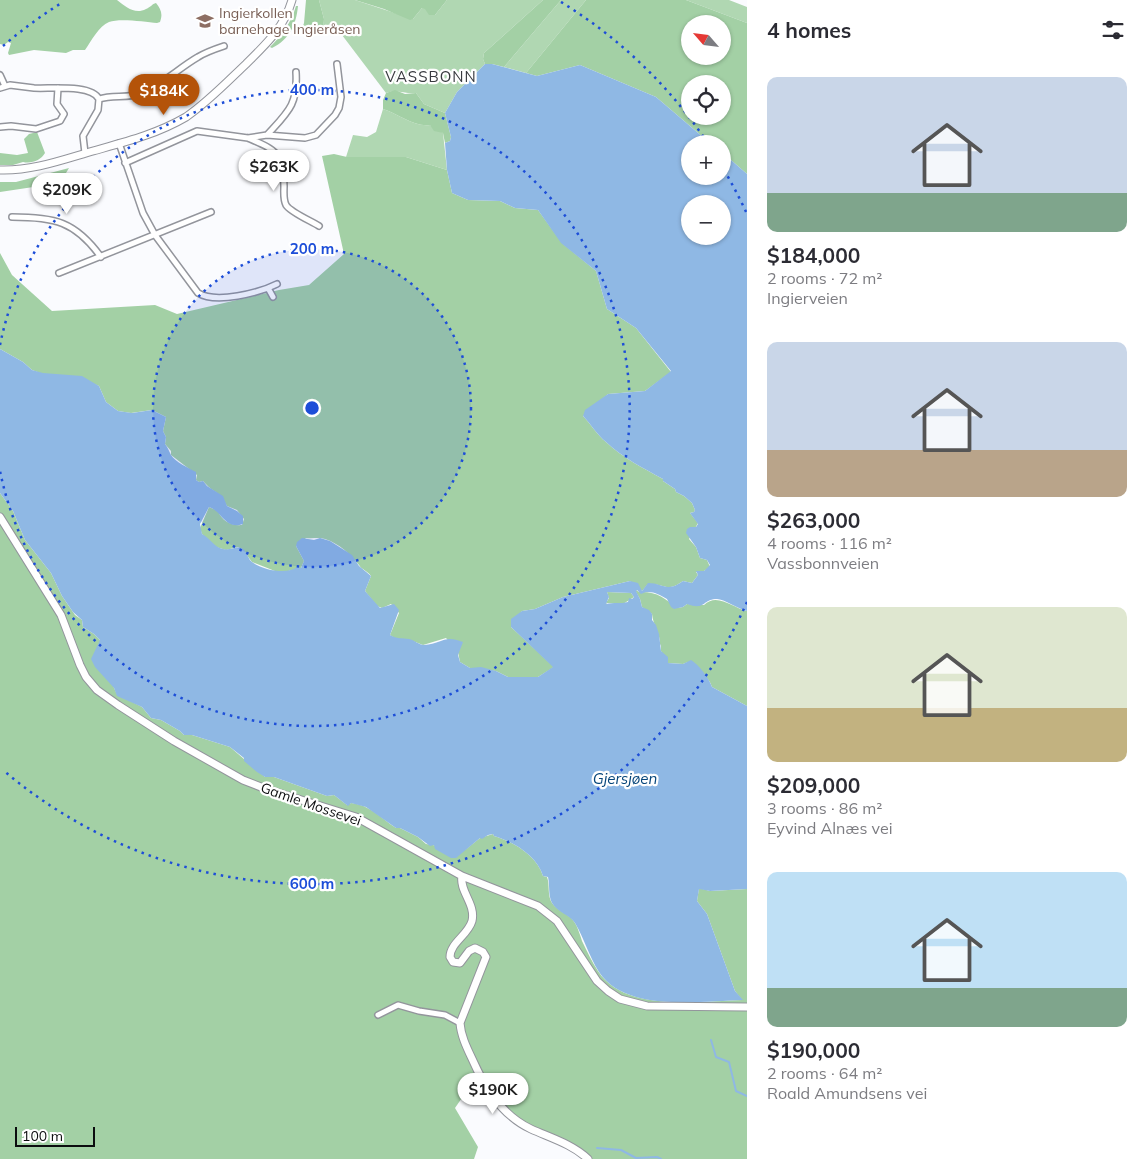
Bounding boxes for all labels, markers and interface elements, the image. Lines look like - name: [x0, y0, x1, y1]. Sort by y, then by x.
- place label: Ingierkollen barnehage Ingieråsen: [219, 4, 360, 38]
- school or university icon: Ingierkollen barnehage Ingieråsen: [195, 11, 215, 31]
- north arrow: [681, 15, 731, 65]
- map controls: [681, 15, 731, 245]
- icon: filters: [1099, 16, 1127, 44]
- text: 4 homes: [767, 17, 851, 43]
- district label: VASSBONN: [385, 67, 477, 86]
- pin: $184K: [129, 74, 199, 116]
- button: locate: [681, 75, 731, 125]
- text: $184K: [139, 80, 189, 100]
- text: 400 m: [290, 80, 334, 99]
- icon: home: [902, 110, 992, 200]
- button: +: [681, 135, 731, 185]
- pin: $263K: [239, 150, 309, 192]
- text: $263K: [249, 156, 299, 176]
- pin: $209K: [32, 172, 102, 215]
- text: $209K: [42, 179, 92, 199]
- button: −: [681, 195, 731, 245]
- text: 200 m: [290, 239, 334, 258]
- text: $184,000: [767, 242, 860, 268]
- text: 2 rooms · 72 m²: [767, 268, 882, 288]
- text: Ingierveien: [767, 288, 848, 308]
- icon: home: [902, 375, 992, 465]
- centre of rings: [303, 399, 321, 417]
- text: $263,000: [767, 507, 860, 533]
- text: 4 rooms · 116 m²: [767, 533, 892, 553]
- text: Vassbonnveien: [767, 553, 879, 573]
- icon: home: [902, 640, 992, 730]
- water label: Gjersjøen: [593, 769, 658, 788]
- text: $209,000: [767, 772, 860, 798]
- street label: Gamle Mossevei: [258, 778, 364, 830]
- text: 3 rooms · 86 m²: [767, 798, 882, 818]
- text: Eyvind Alnæs vei: [767, 818, 892, 838]
- text: 600 m: [290, 874, 334, 893]
- icon: home: [902, 905, 992, 995]
- text: $190,000: [767, 1037, 860, 1063]
- text: 2 rooms · 64 m²: [767, 1063, 882, 1083]
- pin: $190K: [458, 1072, 528, 1115]
- text: $190K: [468, 1079, 518, 1099]
- text: Roald Amundsens vei: [767, 1083, 927, 1103]
- scale bar: [15, 1124, 95, 1147]
- text: 100 m: [22, 1127, 63, 1145]

